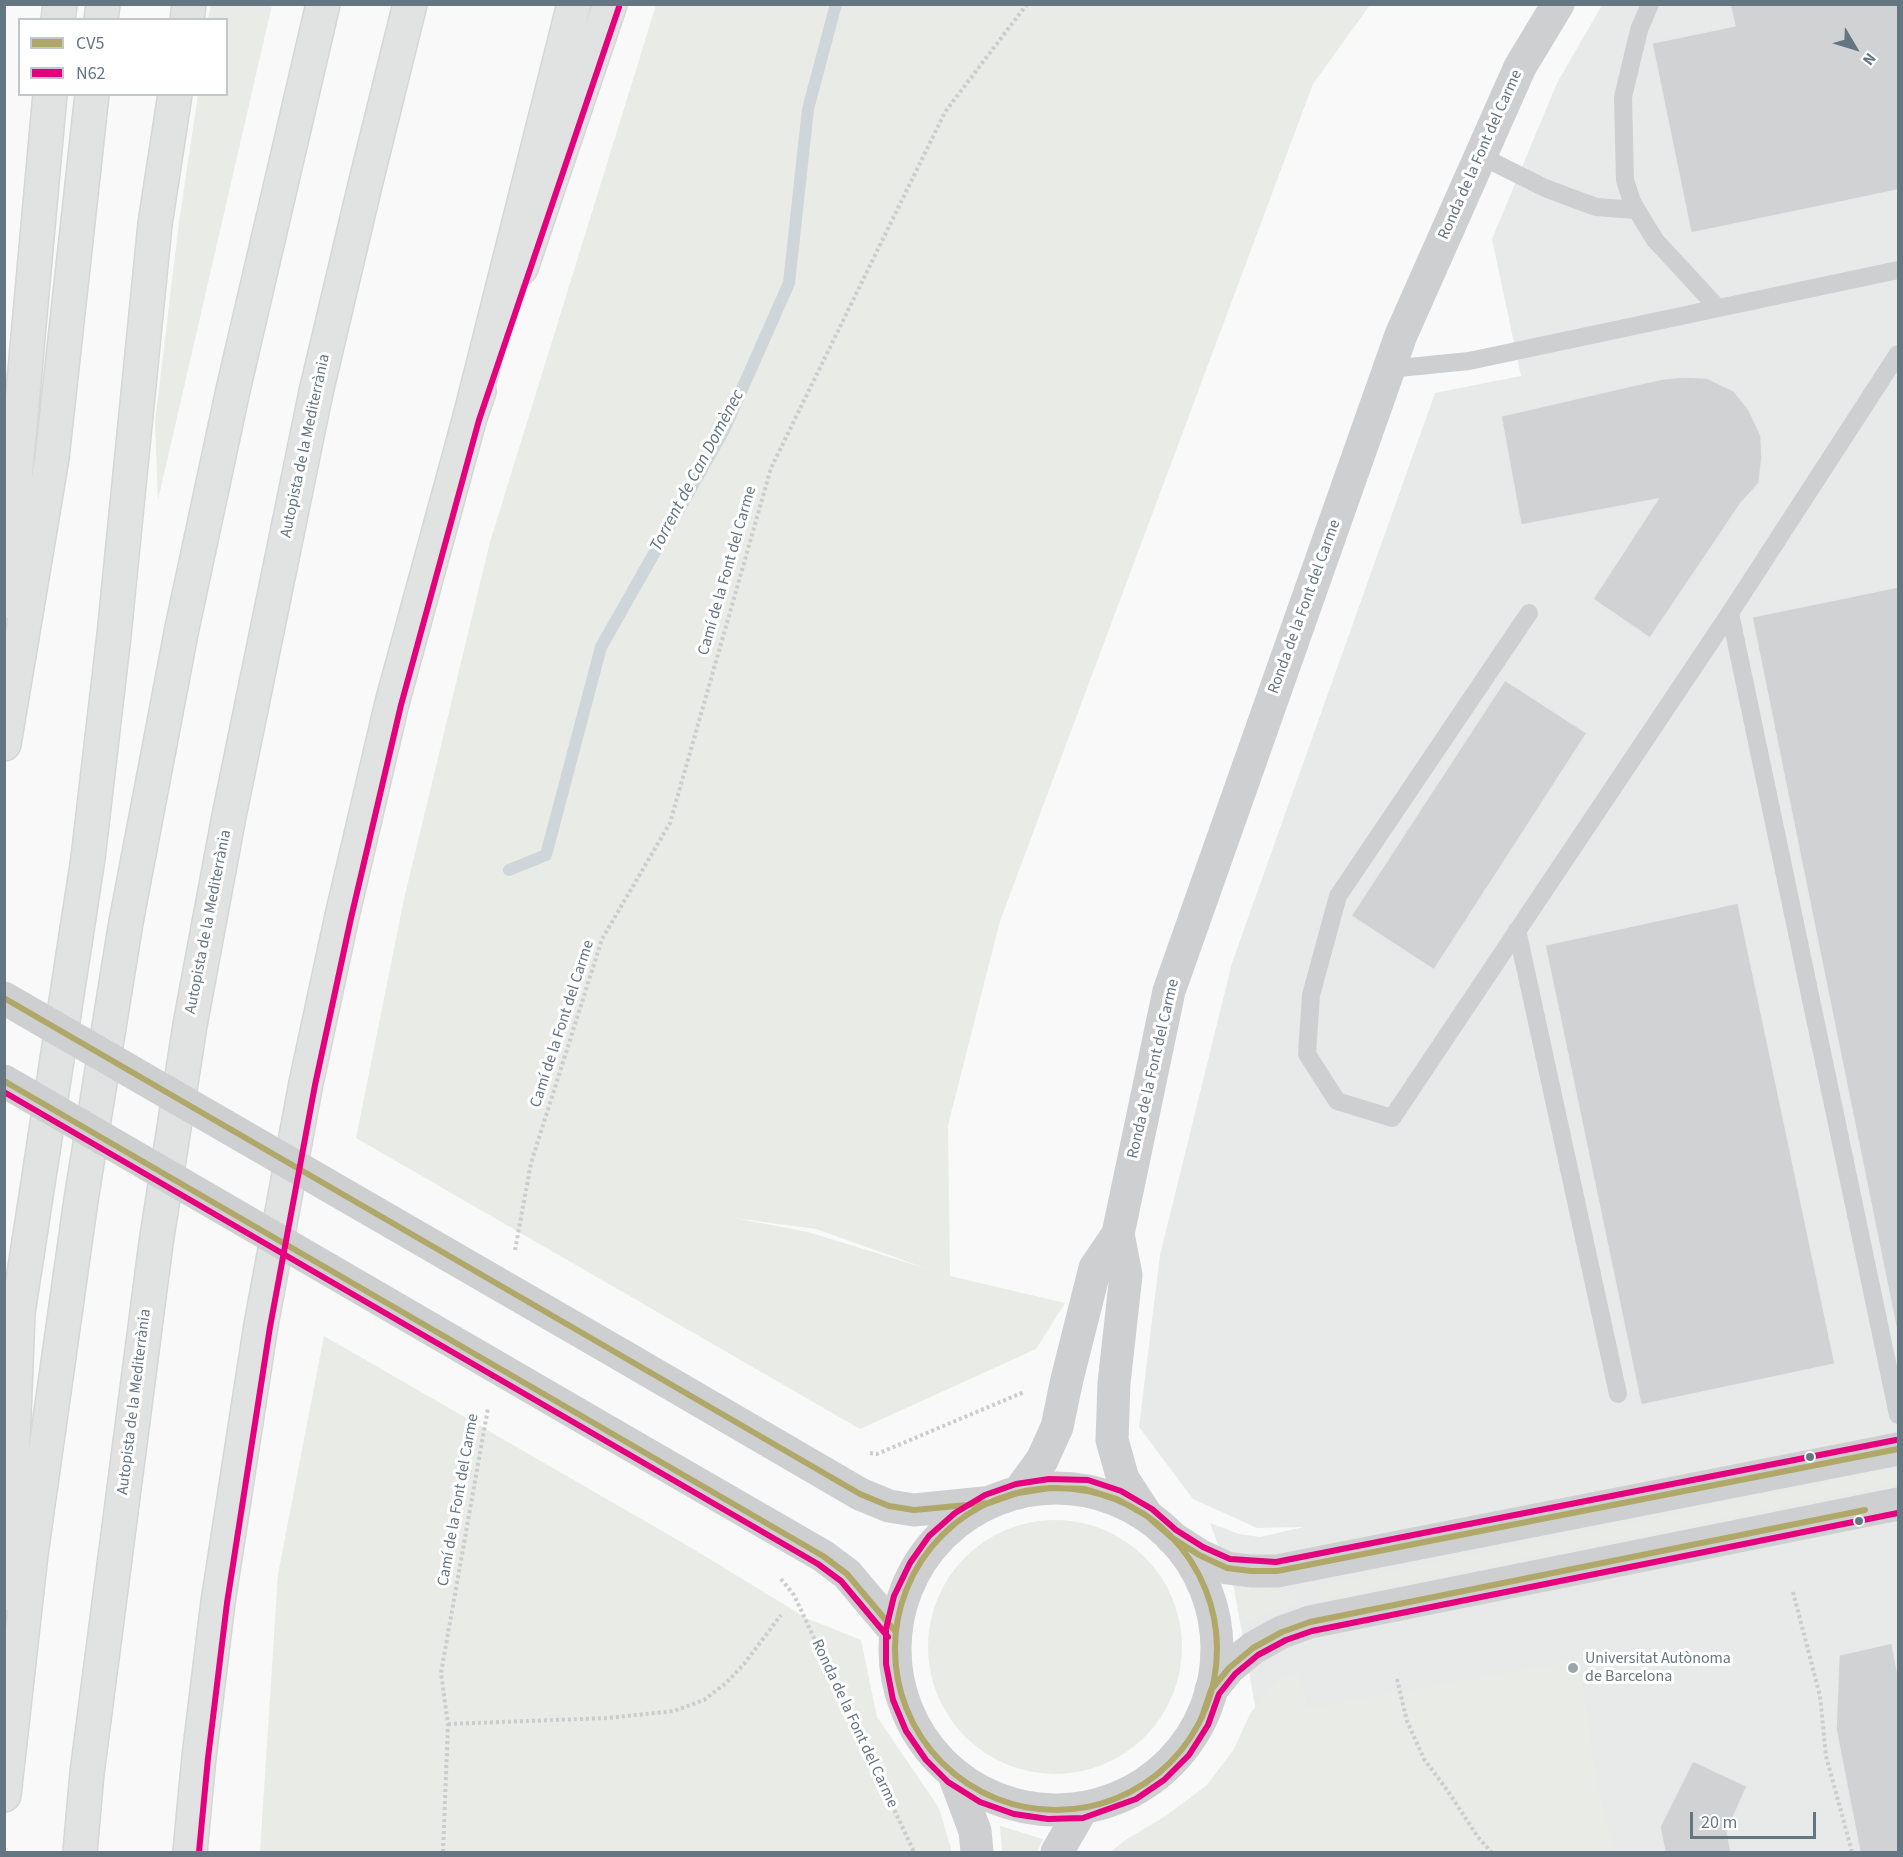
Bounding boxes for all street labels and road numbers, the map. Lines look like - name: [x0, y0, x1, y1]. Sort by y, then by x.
- street label: Ronda de la Font del Carme: [1435, 67, 1527, 243]
- street label: Autopista de la Mediterrània: [277, 353, 335, 539]
- street label: Camí de la Font del Carme: [695, 484, 761, 658]
- street label: Ronda de la Font del Carme: [1265, 517, 1345, 697]
- street label: Autopista de la Mediterrània: [182, 828, 236, 1016]
- street label: Camí de la Font del Carme: [527, 938, 599, 1110]
- street label: Ronda de la Font del Carme: [1124, 977, 1184, 1161]
- street label: Autopista de la Mediterrània: [114, 1308, 156, 1496]
- street label: Camí de la Font del Carme: [434, 1412, 484, 1588]
- street label: Ronda de la Font del Carme: [806, 1637, 902, 1811]

